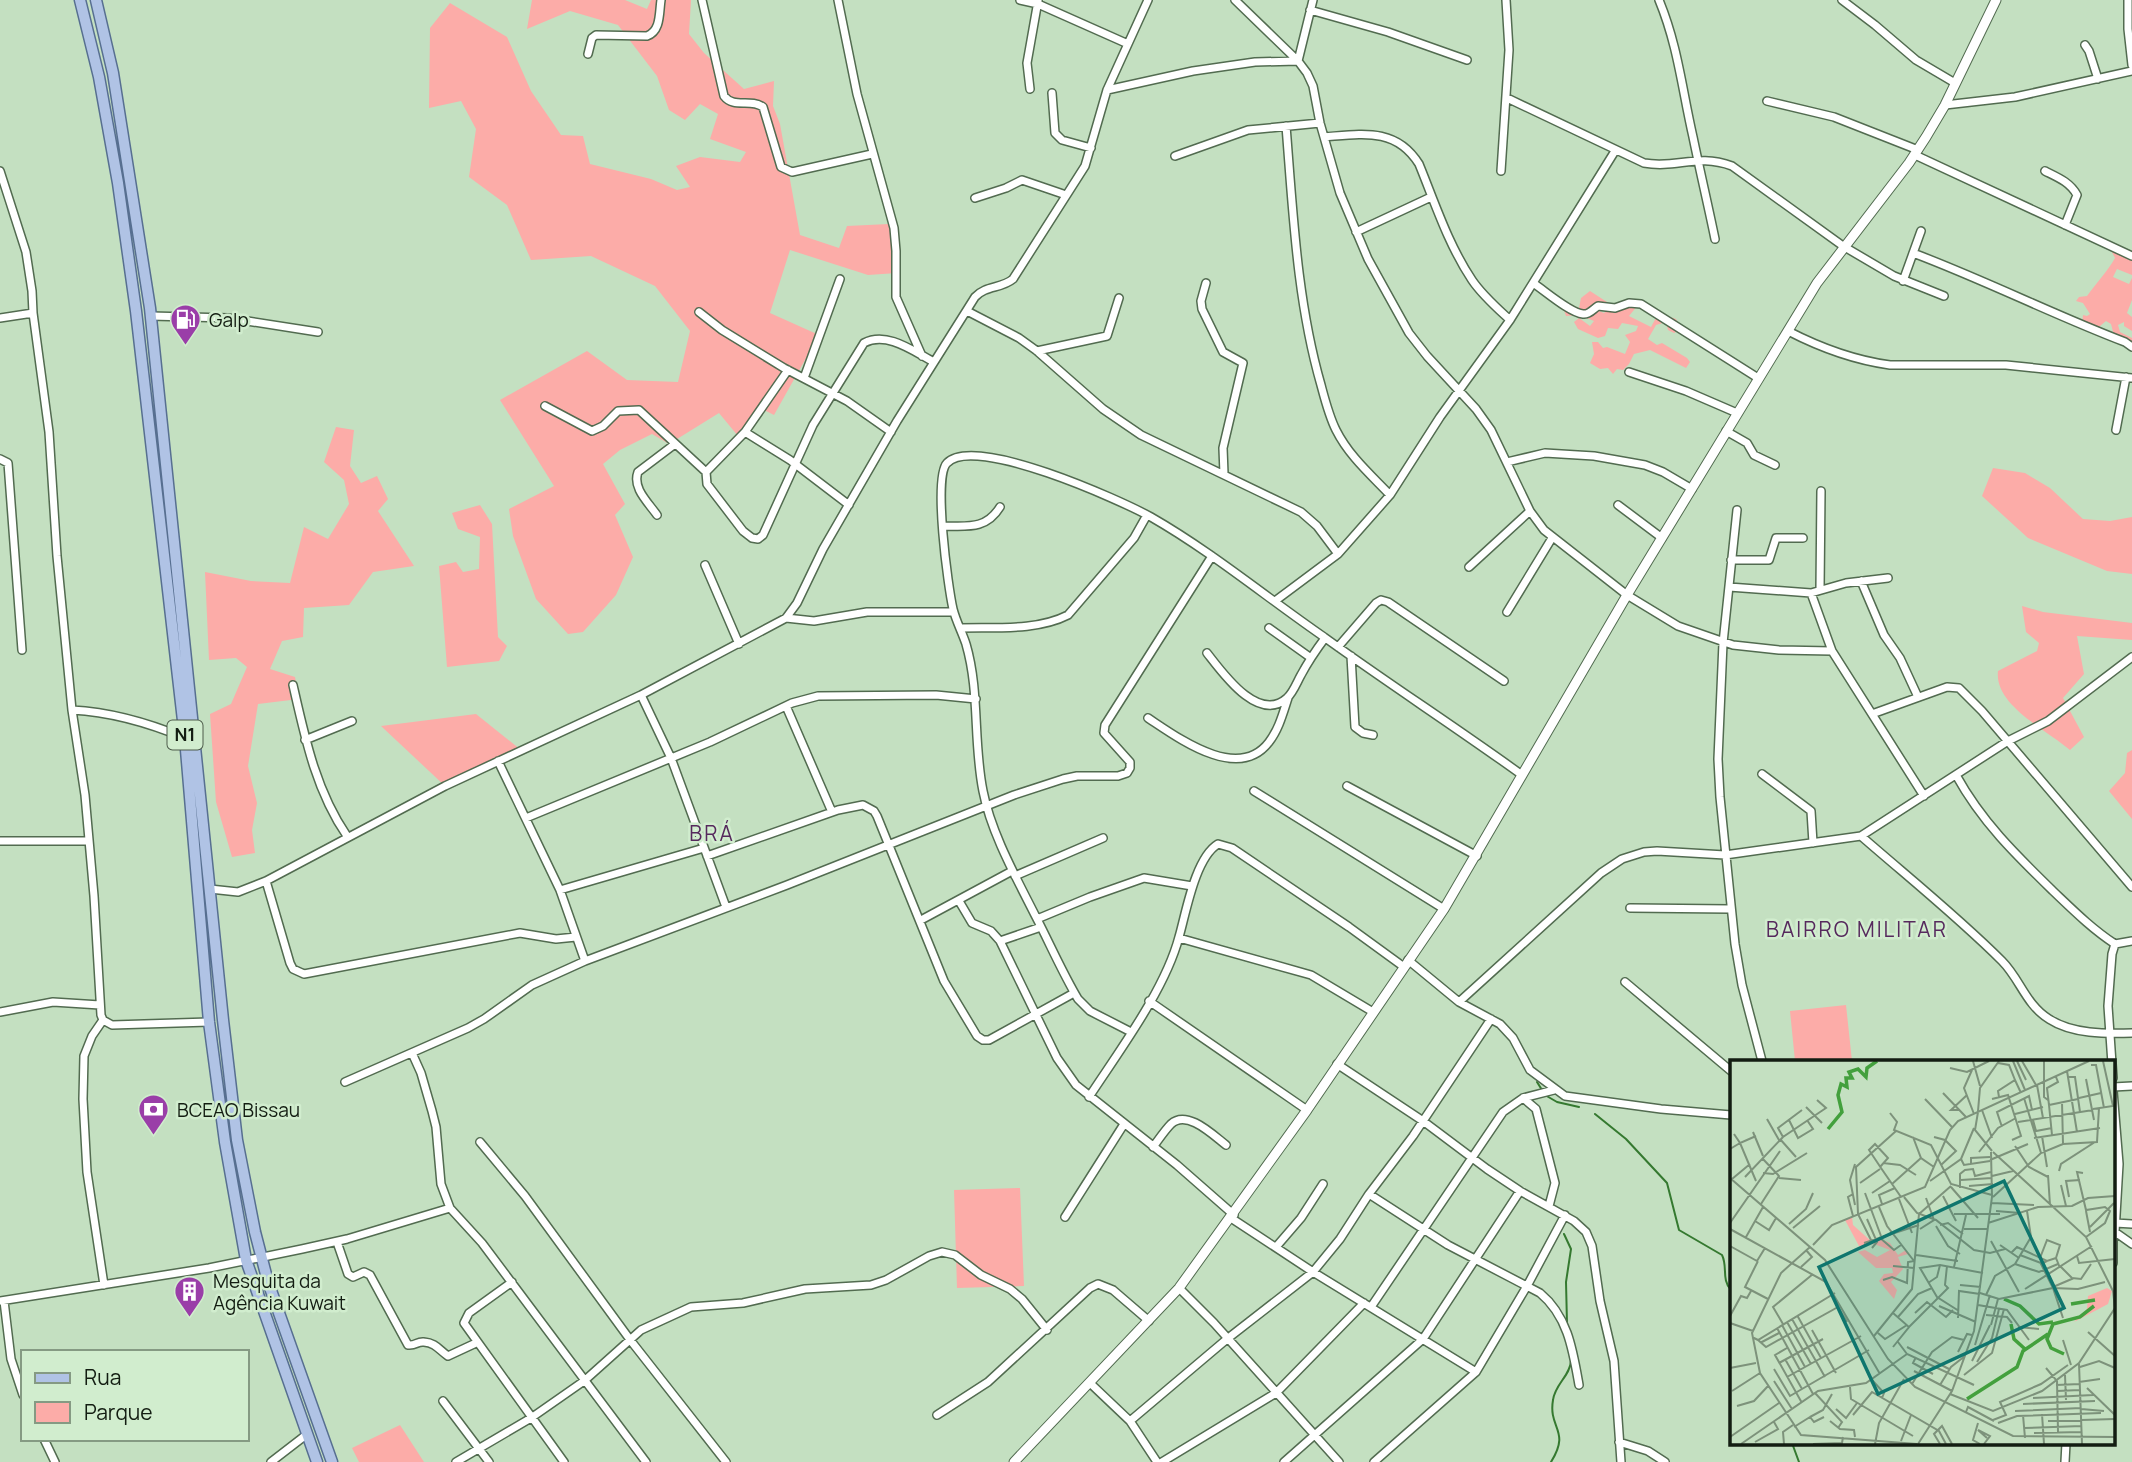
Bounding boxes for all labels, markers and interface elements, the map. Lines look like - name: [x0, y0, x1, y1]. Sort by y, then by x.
- fuel station icon: Galp: [169, 303, 203, 347]
- place label: Galp: [209, 307, 249, 333]
- road number: N1: [168, 720, 202, 750]
- district label: BRÁ: [689, 819, 735, 847]
- district label: BAIRRO MILITAR: [1766, 915, 1948, 943]
- inset map: [1730, 1060, 2114, 1444]
- bank icon: BCEAO Bissau: [137, 1093, 171, 1137]
- place label: BCEAO Bissau: [177, 1097, 300, 1123]
- place label: Mesquita da Agência Kuwait: [213, 1268, 346, 1316]
- building icon: Mesquita da Agência Kuwait: [173, 1275, 207, 1319]
- legend: [21, 1350, 248, 1441]
- text: Rua: [84, 1363, 121, 1391]
- text: Parque: [84, 1398, 153, 1426]

